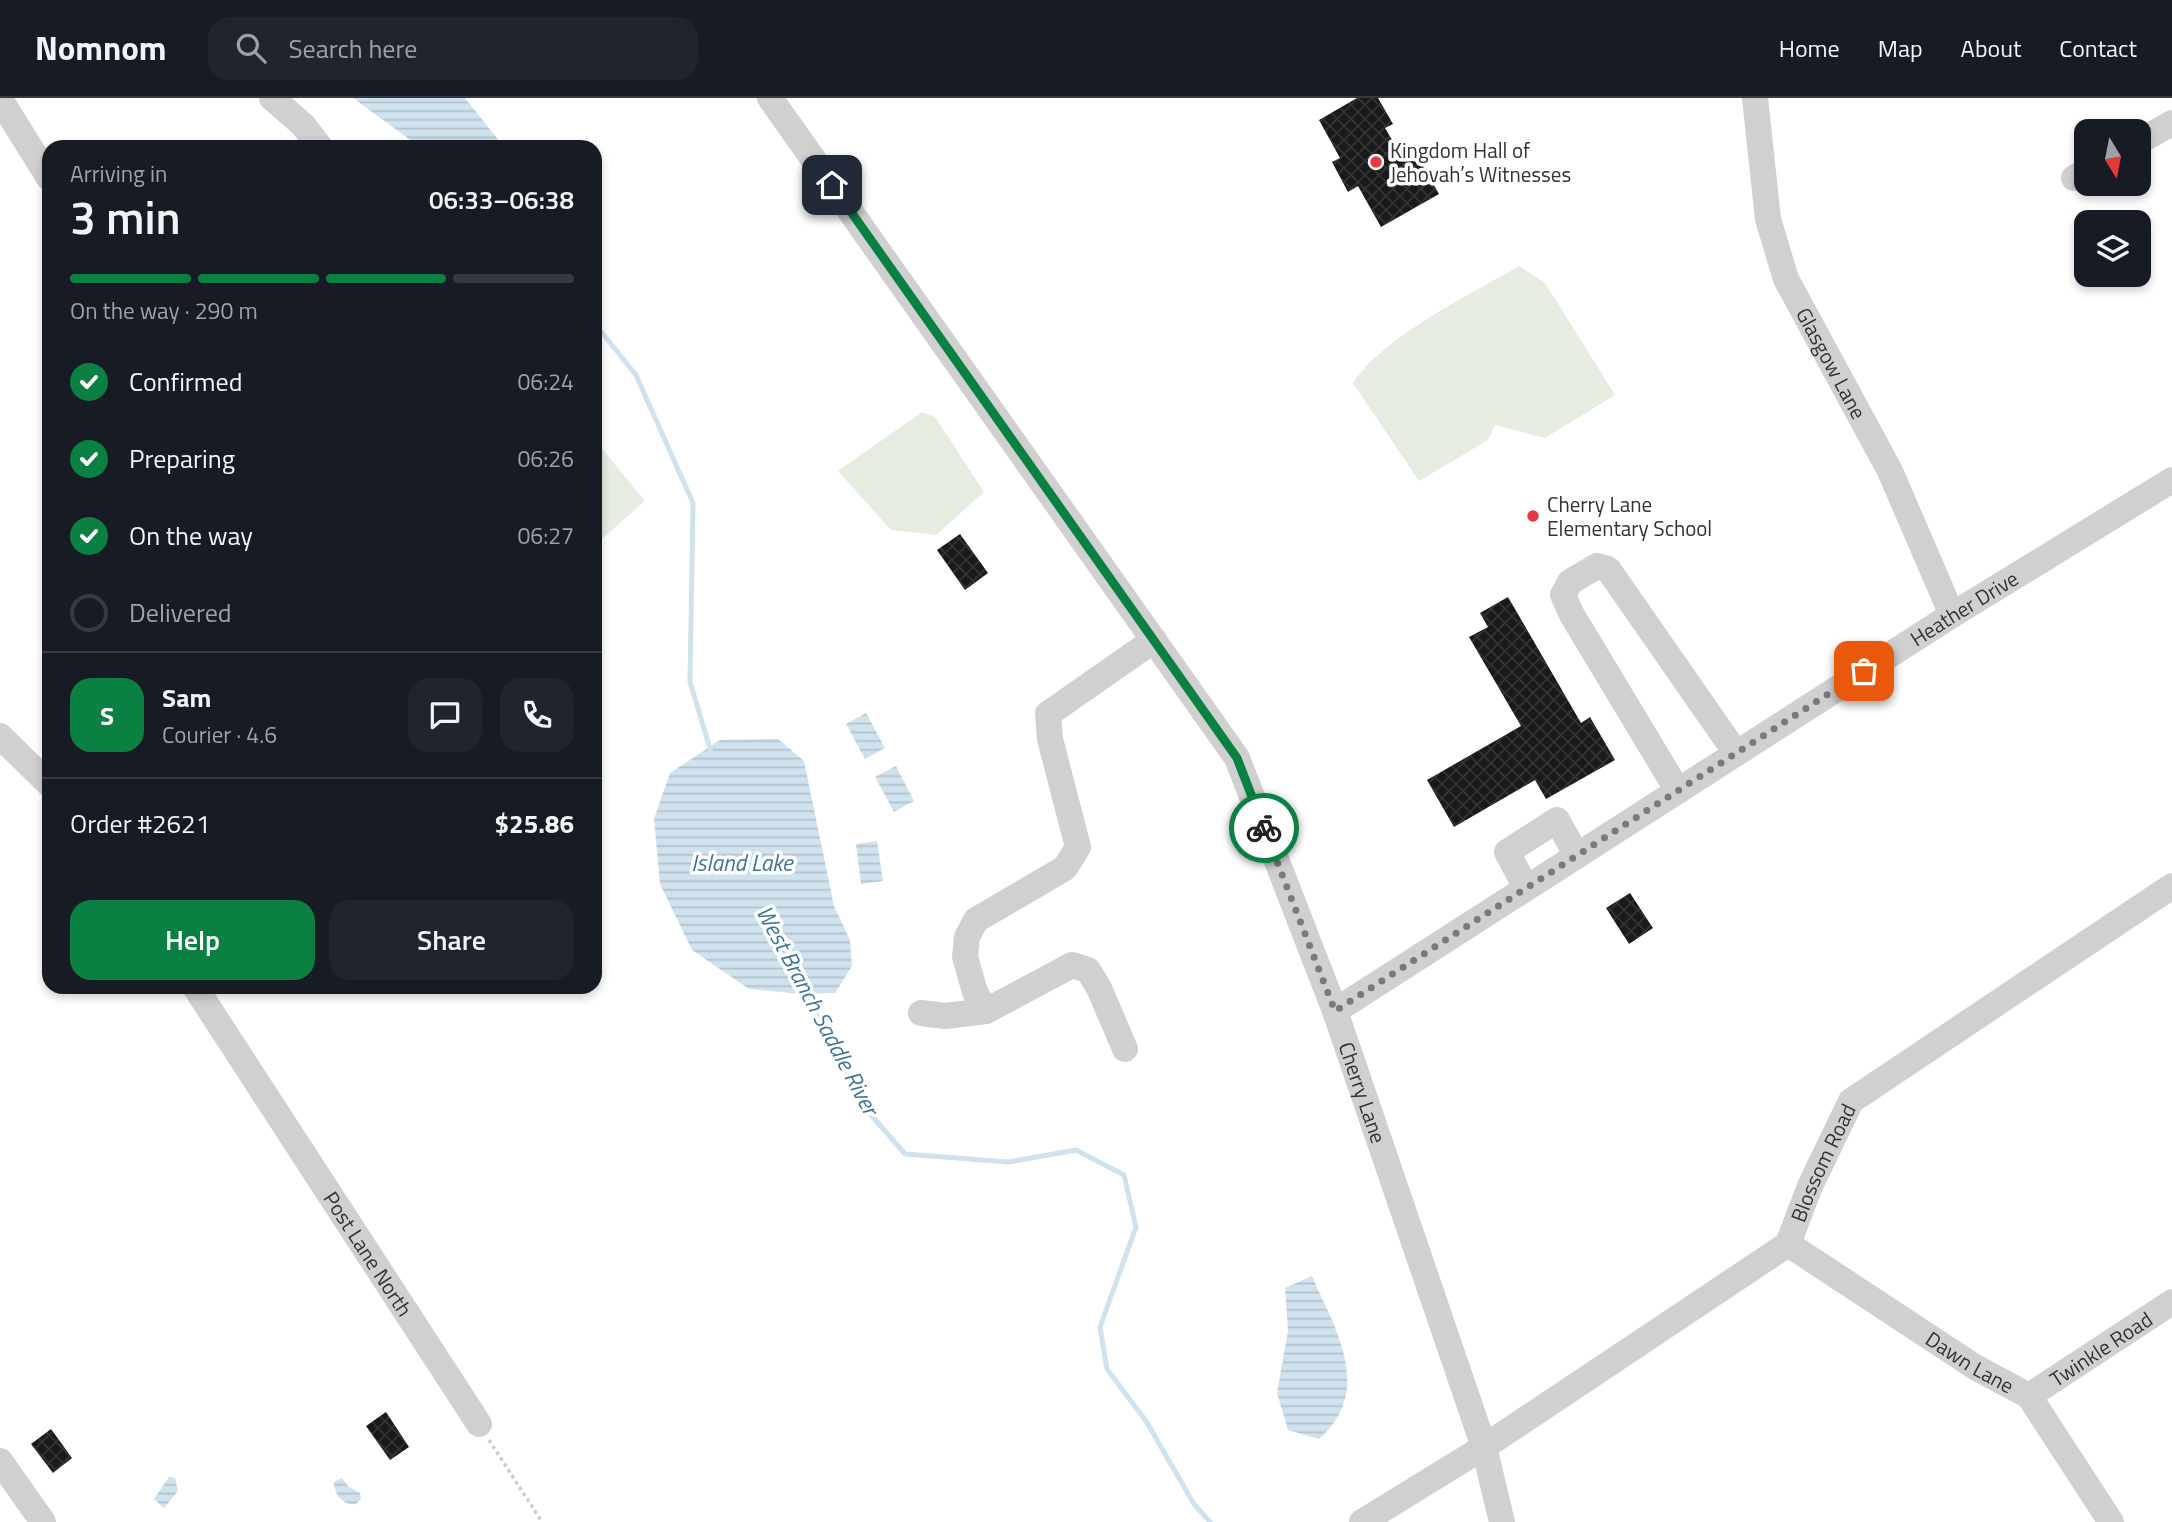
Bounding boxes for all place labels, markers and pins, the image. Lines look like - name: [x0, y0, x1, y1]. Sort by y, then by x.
- place label: Kingdom Hall of Jehovah’s Witnesses: [1390, 134, 1571, 190]
- marker: Kingdom Hall of Jehovah’s Witnesses: [1368, 154, 1384, 170]
- pin: [802, 155, 862, 215]
- place label: Cherry Lane Elementary School: [1547, 488, 1712, 544]
- marker: Cherry Lane Elementary School: [1525, 508, 1541, 524]
- pin: [1834, 641, 1894, 701]

